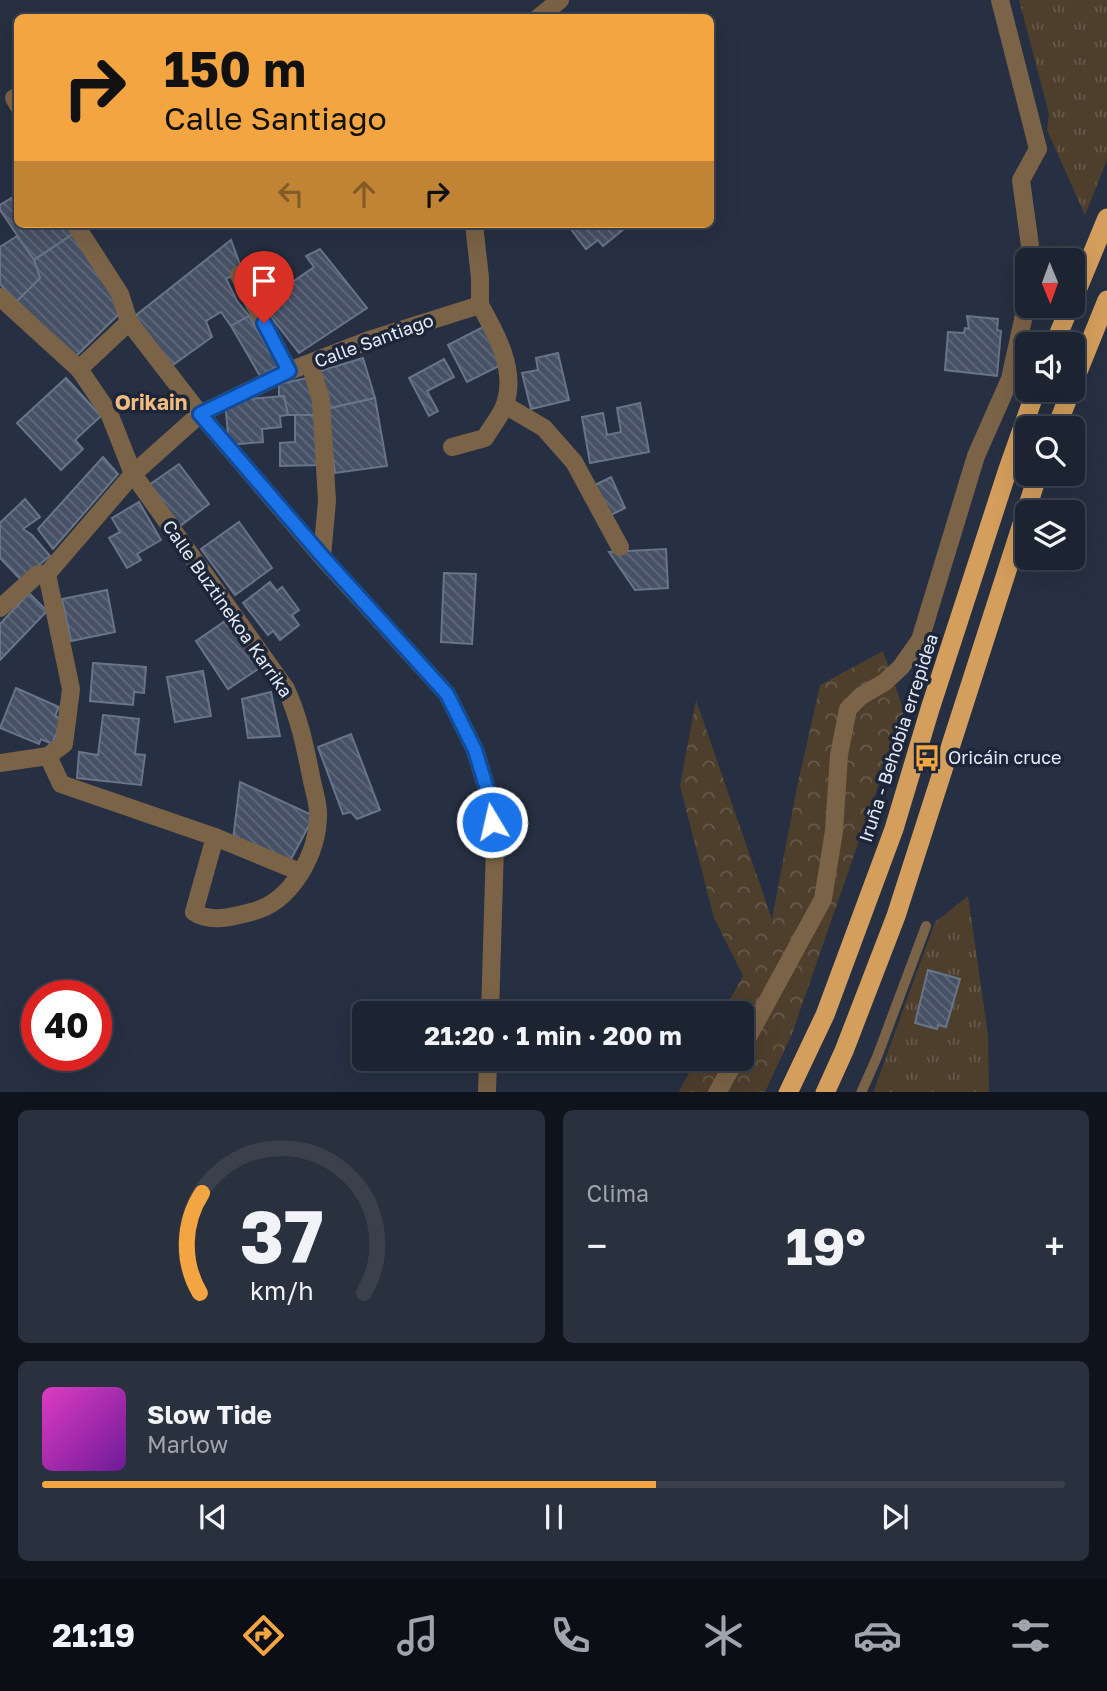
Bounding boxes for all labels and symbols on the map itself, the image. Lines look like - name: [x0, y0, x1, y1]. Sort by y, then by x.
- north arrow: [1015, 248, 1085, 318]
- pin: [234, 251, 294, 323]
- street label: Calle Santiago: [311, 308, 436, 372]
- district label: Orikain: [115, 389, 187, 415]
- street label: Calle Buztinekoa Karrika: [158, 516, 297, 701]
- street label: Iruña - Behobia errepidea: [854, 631, 942, 845]
- bus stop icon: Oricáin cruce: [912, 743, 942, 773]
- place label: Oricáin cruce: [948, 746, 1062, 768]
- position arrow: [455, 785, 529, 859]
- speed limit sign: 40: [21, 980, 112, 1071]

